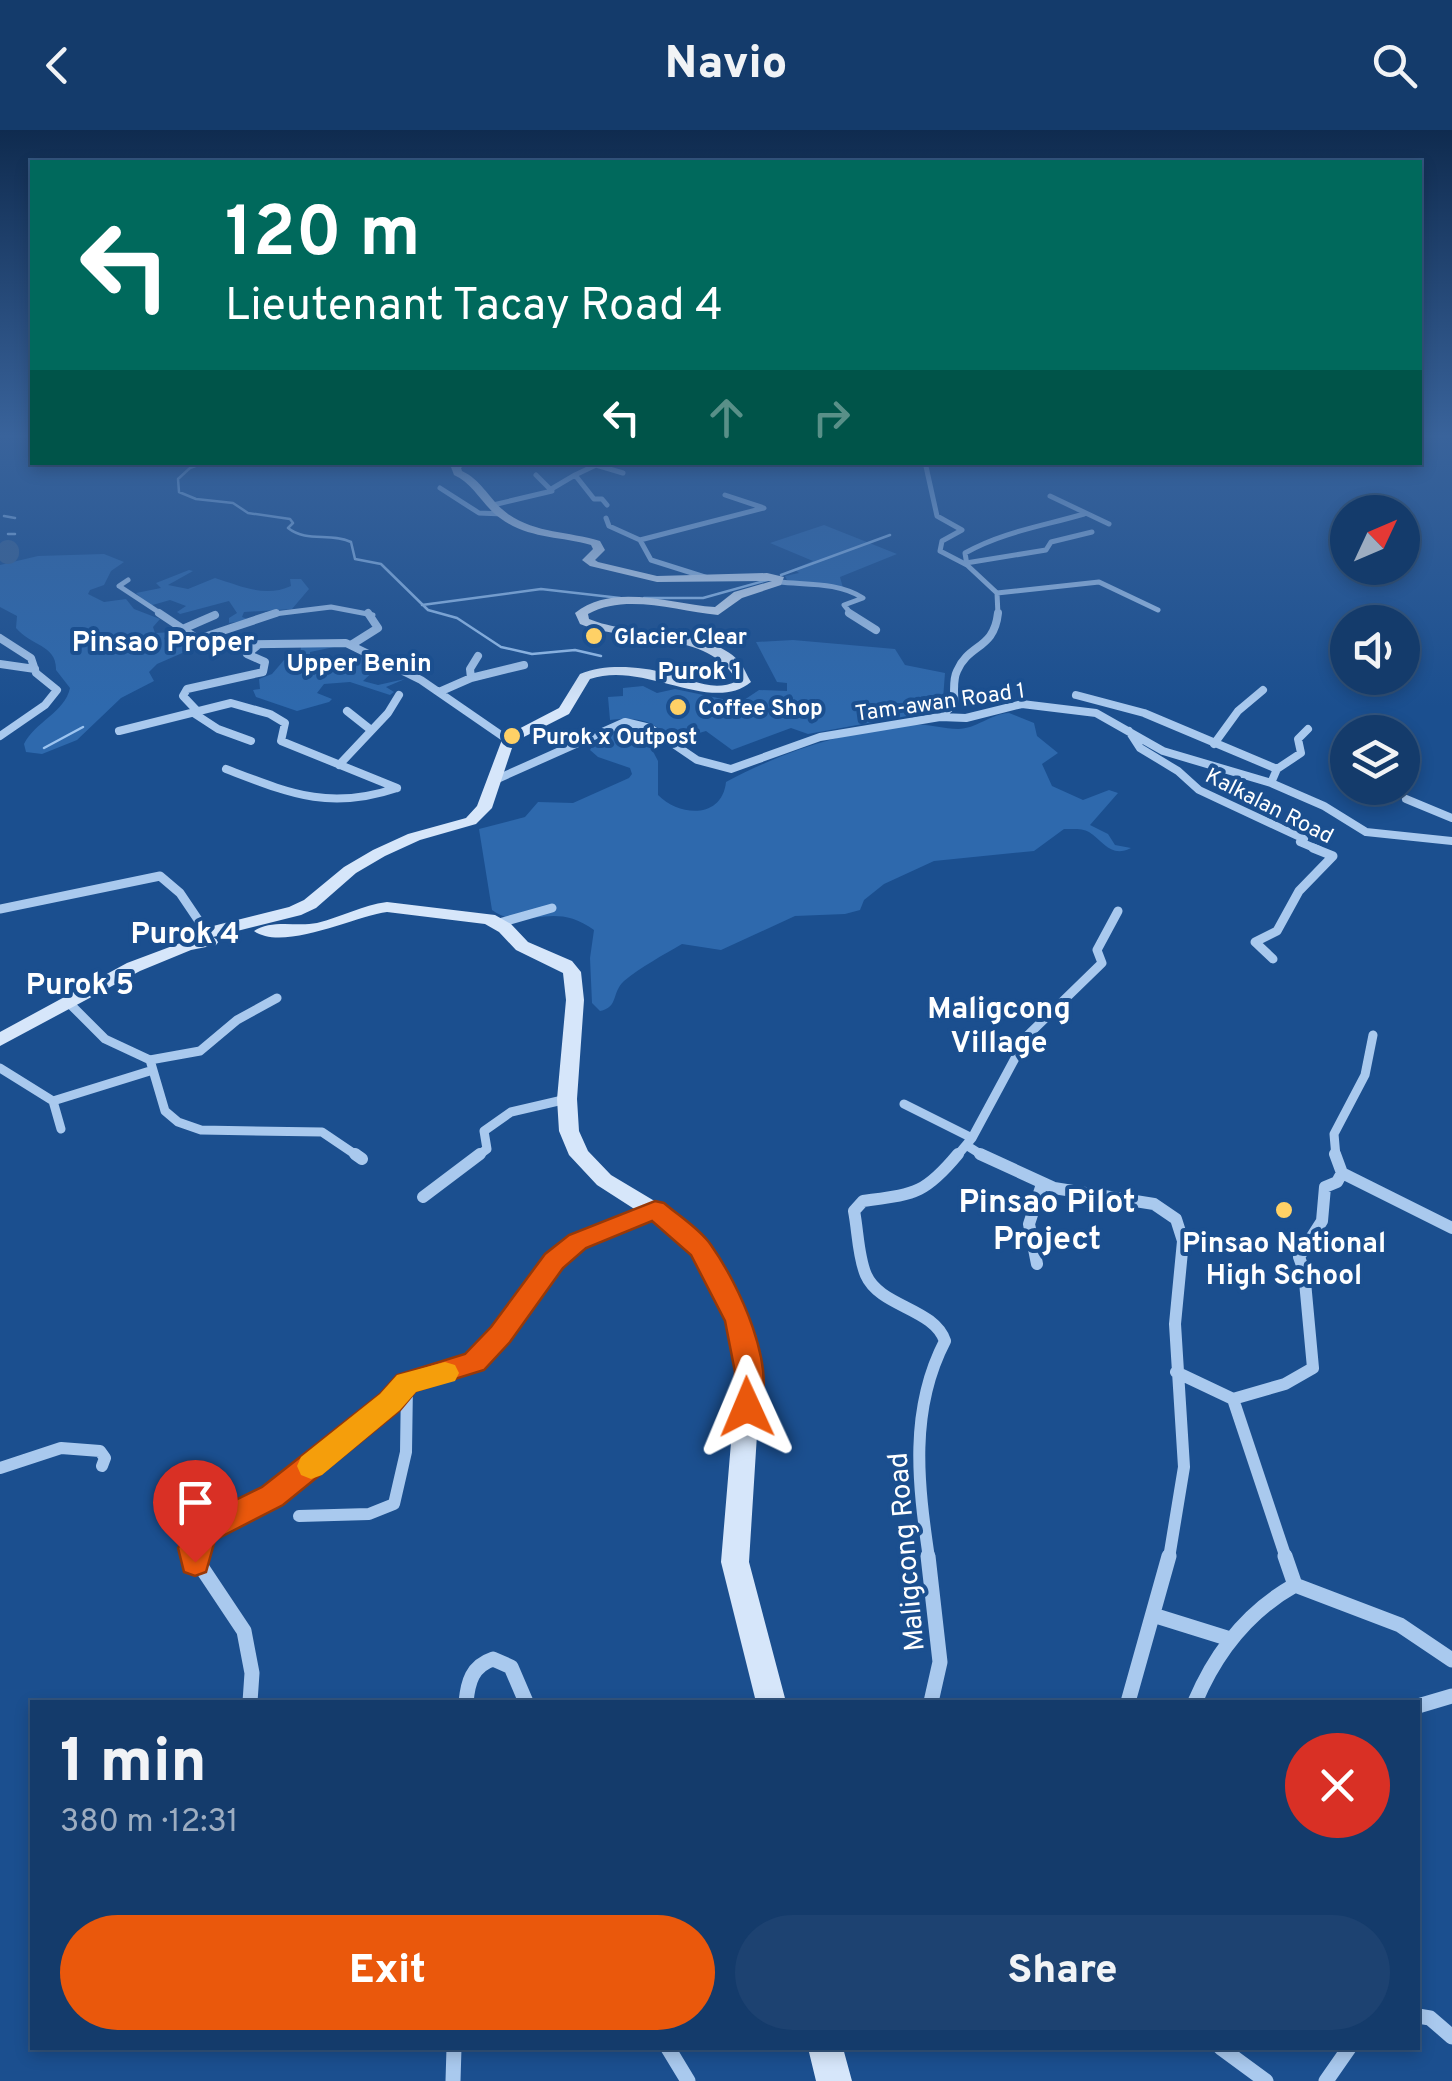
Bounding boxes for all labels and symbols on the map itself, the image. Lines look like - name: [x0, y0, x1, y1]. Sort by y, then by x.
- north arrow: [1330, 495, 1420, 585]
- marker: Glacier Clear: [583, 625, 605, 647]
- place label: Glacier Clear: [614, 625, 747, 652]
- district label: Pinsao Proper: [72, 626, 255, 662]
- district label: Upper Benin: [286, 649, 432, 681]
- district label: Purok 1: [658, 657, 742, 689]
- street label: Tam-awan Road 1: [854, 678, 1027, 729]
- marker: Coffee Shop: [667, 696, 689, 718]
- place label: Coffee Shop: [698, 696, 823, 723]
- marker: Purok x Outpost: [501, 725, 523, 747]
- place label: Purok x Outpost: [532, 725, 697, 752]
- street label: Kalkalan Road: [1200, 763, 1338, 851]
- district label: Purok 4: [130, 917, 240, 954]
- district label: Purok 5: [26, 968, 134, 1005]
- district label: Maligcong Village: [927, 992, 1071, 1063]
- district label: Pinsao Pilot Project: [958, 1184, 1136, 1261]
- marker: Pinsao National High School: [1273, 1199, 1295, 1221]
- place label: Pinsao National High School: [1182, 1227, 1386, 1295]
- position arrow: [695, 1355, 799, 1459]
- street label: Maligcong Road: [881, 1451, 935, 1653]
- pin: [153, 1460, 238, 1563]

